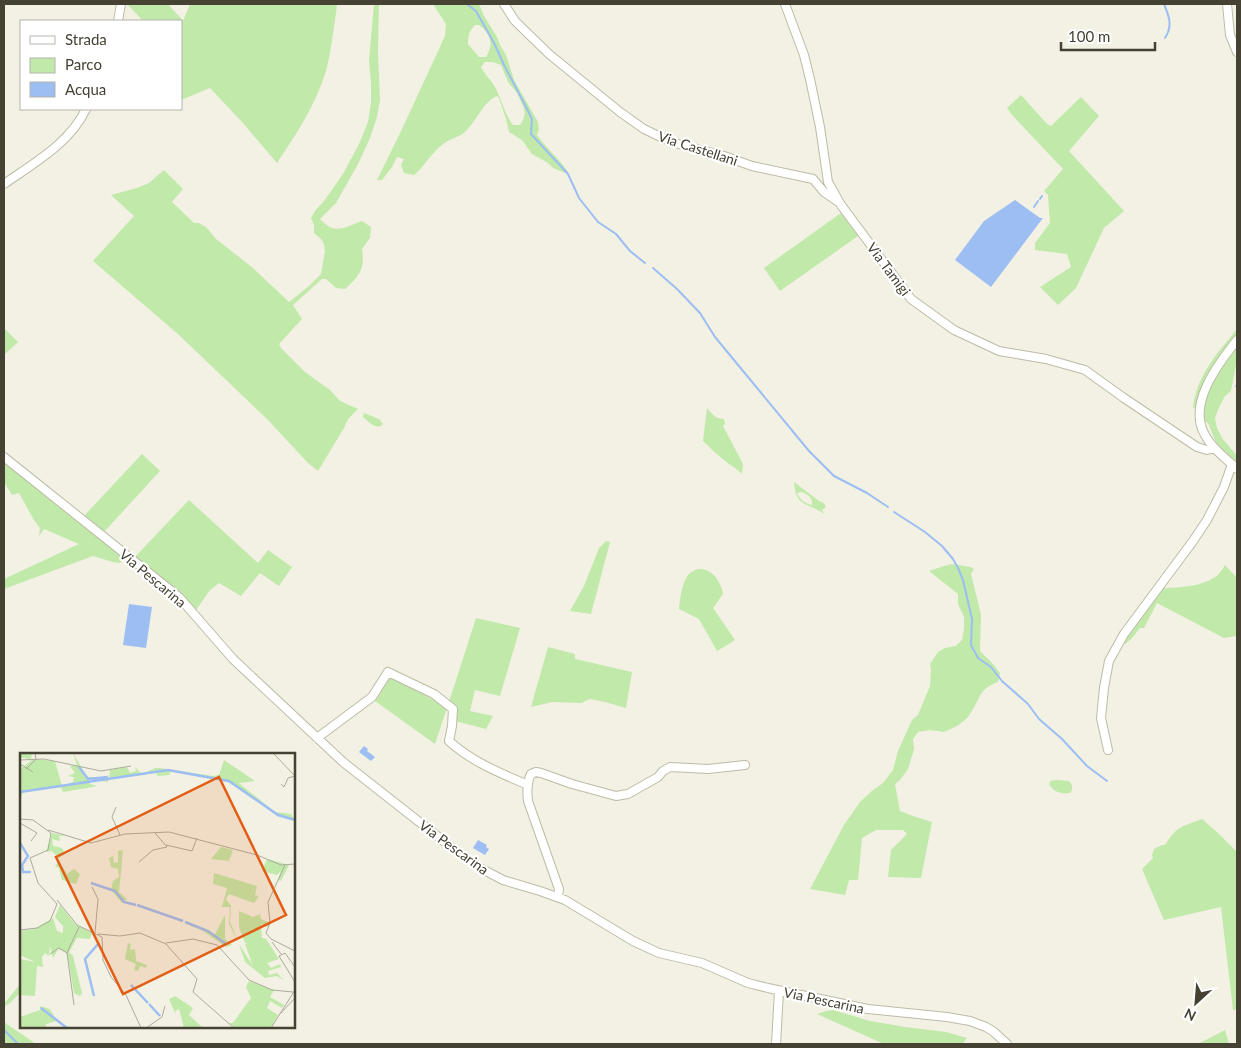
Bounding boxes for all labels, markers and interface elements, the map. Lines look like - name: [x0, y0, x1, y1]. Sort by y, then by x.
- legend: [20, 20, 182, 110]
- scale bar: [1061, 20, 1155, 52]
- text: 100 m: [1068, 27, 1110, 45]
- text: Strada: [65, 30, 107, 48]
- text: Parco: [65, 55, 102, 73]
- text: Acqua: [65, 80, 106, 98]
- street label: Via Castellani: [656, 127, 740, 169]
- street label: Via Tamigi: [864, 239, 914, 299]
- street label: Via Pescarina: [116, 545, 190, 611]
- inset map: [20, 753, 295, 1028]
- street label: Via Pescarina: [416, 816, 492, 878]
- north arrow: [1171, 978, 1221, 1028]
- street label: Via Pescarina: [782, 983, 866, 1017]
- text: N: [1182, 1005, 1199, 1025]

